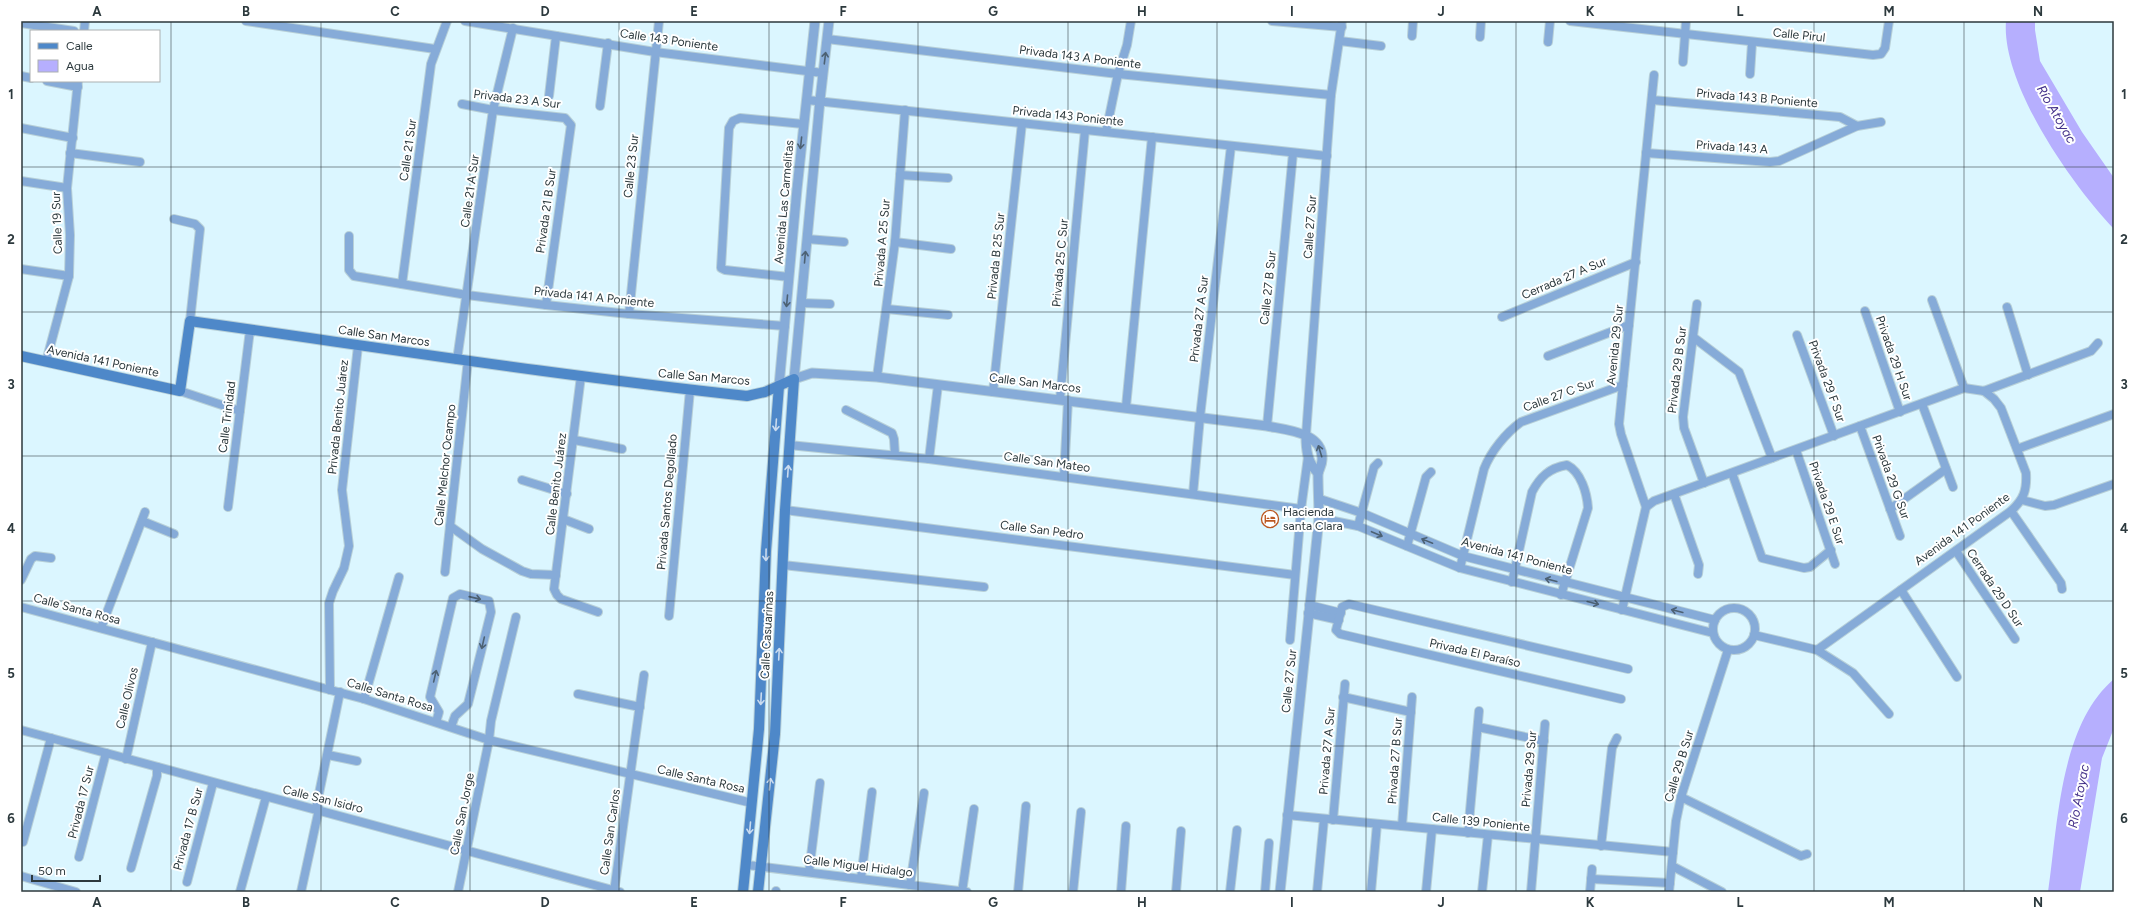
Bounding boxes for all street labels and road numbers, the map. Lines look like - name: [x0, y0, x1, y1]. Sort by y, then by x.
- street label: Calle Pirul: [1772, 25, 1826, 45]
- street label: Calle 143 Poniente: [619, 26, 719, 54]
- street label: Privada 143 A Poniente: [1018, 43, 1142, 71]
- street label: Privada 143 B Poniente: [1696, 86, 1819, 110]
- street label: Privada 23 A Sur: [473, 87, 561, 111]
- street label: Privada 143 Poniente: [1012, 103, 1125, 129]
- street label: Calle 21 Sur: [397, 118, 419, 182]
- street label: Calle 23 Sur: [621, 133, 641, 199]
- street label: Privada 143 A: [1696, 138, 1768, 156]
- street label: Avenida Las Carmelitas: [772, 139, 796, 265]
- street label: Calle 21 A Sur: [458, 154, 482, 228]
- street label: Privada 21 B Sur: [533, 168, 559, 254]
- street label: Calle 19 Sur: [49, 192, 65, 254]
- street label: Calle 27 Sur: [1301, 195, 1319, 259]
- street label: Privada A 25 Sur: [871, 199, 893, 287]
- street label: Privada B 25 Sur: [984, 212, 1008, 300]
- street label: Privada 25 C Sur: [1049, 218, 1071, 308]
- street label: Calle 27 B Sur: [1257, 250, 1279, 326]
- street label: Cerrada 27 A Sur: [1519, 254, 1609, 302]
- street label: Privada 27 A Sur: [1187, 275, 1211, 363]
- street label: Privada 141 A Poniente: [533, 284, 655, 310]
- street label: Avenida 29 Sur: [1604, 304, 1626, 386]
- street label: Privada 29 H Sur: [1873, 314, 1915, 402]
- street label: Calle San Marcos: [337, 323, 431, 349]
- street label: Privada 29 B Sur: [1665, 326, 1689, 414]
- street label: Privada 29 F Sur: [1806, 338, 1848, 424]
- street label: Avenida 141 Poniente: [46, 342, 161, 380]
- street label: Privada Benito Juárez: [325, 359, 351, 475]
- street label: Calle San Marcos: [658, 366, 751, 388]
- street label: Calle San Marcos: [988, 370, 1082, 396]
- street label: Calle 27 C Sur: [1521, 376, 1597, 414]
- street label: Calle Trinidad: [216, 380, 238, 454]
- street label: Calle Melchor Ocampo: [432, 403, 458, 527]
- street label: Calle Benito Juárez: [543, 432, 569, 536]
- street label: Privada Santos Degollado: [654, 433, 680, 571]
- street label: Privada 29 G Sur: [1869, 433, 1913, 521]
- street label: Calle San Mateo: [1003, 449, 1091, 475]
- street label: Privada 29 E Sur: [1806, 460, 1848, 546]
- street label: Avenida 141 Poniente: [1912, 490, 2013, 568]
- street label: Calle San Pedro: [999, 518, 1085, 542]
- street label: Avenida 141 Poniente: [1460, 534, 1574, 578]
- street label: Cerrada 29 D Sur: [1964, 546, 2026, 630]
- street label: Calle Casuarinas: [758, 590, 776, 679]
- street label: Calle Santa Rosa: [32, 591, 122, 627]
- street label: Privada El Paraíso: [1428, 636, 1522, 670]
- street label: Calle 27 Sur: [1279, 649, 1299, 713]
- street label: Calle Olivos: [113, 665, 141, 730]
- street label: Calle Santa Rosa: [345, 675, 435, 715]
- street label: Privada 27 A Sur: [1316, 707, 1338, 795]
- street label: Privada 27 B Sur: [1385, 717, 1405, 805]
- street label: Calle 29 B Sur: [1661, 728, 1697, 804]
- street label: Privada 29 Sur: [1519, 730, 1539, 808]
- street label: Calle Santa Rosa: [656, 762, 746, 796]
- street label: Privada 17 Sur: [65, 764, 97, 840]
- street label: Calle San Jorge: [447, 771, 477, 856]
- street label: Calle San Isidro: [281, 782, 365, 816]
- street label: Privada 17 B Sur: [170, 786, 206, 872]
- street label: Calle San Carlos: [597, 788, 623, 876]
- street label: Calle 139 Poniente: [1431, 810, 1531, 834]
- street label: Calle Miguel Hidalgo: [803, 852, 913, 880]

